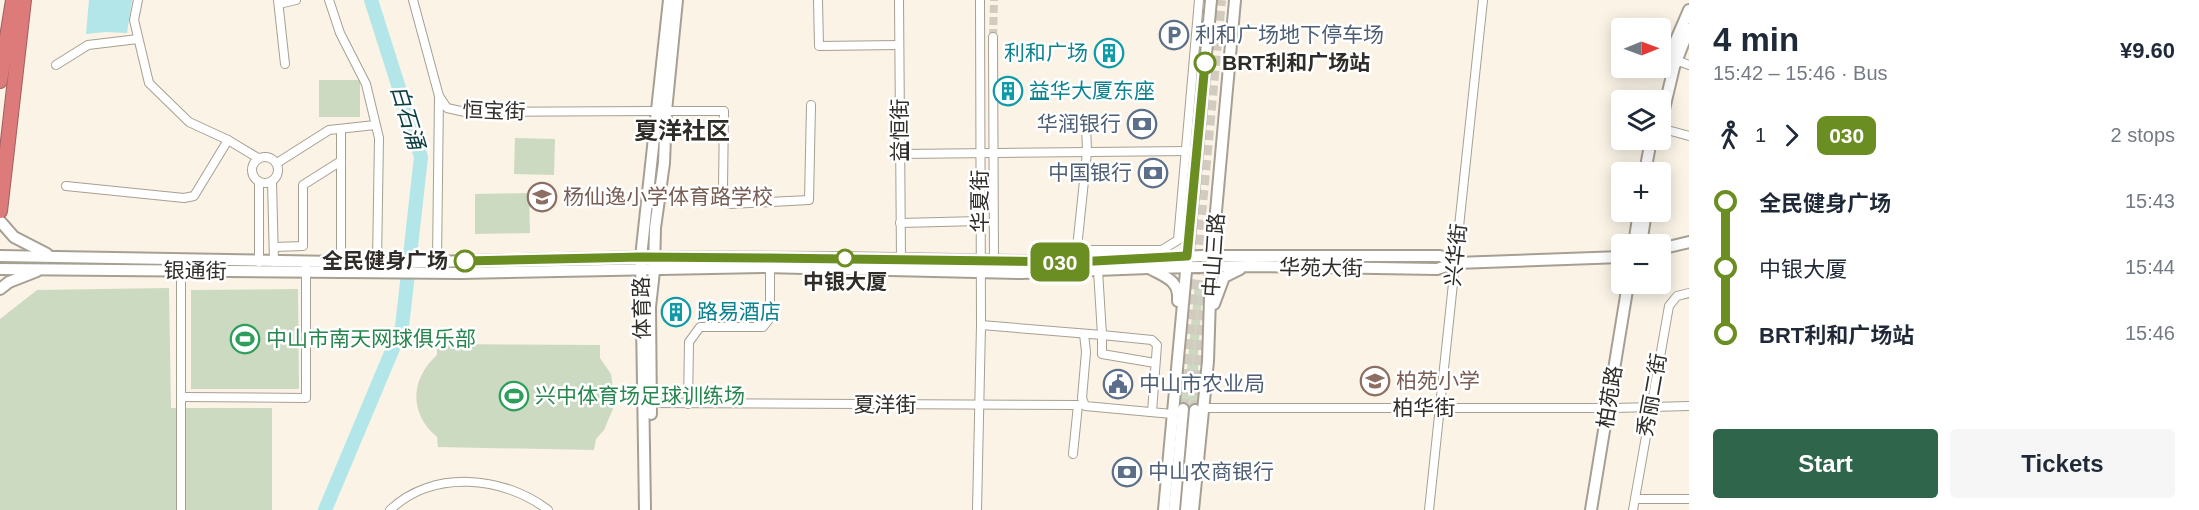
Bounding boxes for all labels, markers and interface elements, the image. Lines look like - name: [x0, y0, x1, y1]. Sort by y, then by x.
- north arrow: [1611, 18, 1671, 78]
- map controls: [1611, 18, 1671, 294]
- parking icon: 利和广场地下停车场: [1158, 19, 1190, 51]
- text: 4 min: [1713, 21, 1799, 58]
- place label: 利和广场地下停车场: [1195, 23, 1384, 46]
- building icon: 利和广场: [1093, 37, 1125, 69]
- text: ¥9.60: [2120, 38, 2175, 63]
- place label: 利和广场: [1004, 41, 1088, 64]
- place label: BRT利和广场站: [1222, 51, 1370, 74]
- marker: BRT利和广场站: [1194, 52, 1216, 74]
- text: 15:42 – 15:46 · Bus: [1713, 62, 1888, 84]
- building icon: 益华大厦东座: [992, 75, 1024, 107]
- place label: 益华大厦东座: [1029, 79, 1155, 102]
- water label: 白石涌: [386, 82, 430, 155]
- button: layers: [1611, 90, 1671, 150]
- street label: 恒宝街: [462, 98, 526, 123]
- street label: 益恒街: [888, 99, 911, 162]
- bank icon: 华润银行: [1126, 108, 1158, 140]
- place label: 华润银行: [1037, 112, 1121, 135]
- district label: 夏洋社区: [634, 117, 730, 144]
- icon: walk: [1713, 119, 1746, 152]
- icon: forward: [1775, 119, 1808, 152]
- text: 1: [1755, 124, 1766, 146]
- text: 030: [1829, 124, 1864, 147]
- text: 2 stops: [2111, 124, 2175, 146]
- bank icon: 中国银行: [1137, 157, 1169, 189]
- place label: 中国银行: [1048, 161, 1132, 184]
- button: +: [1611, 162, 1671, 222]
- street label: 华夏街: [968, 170, 991, 233]
- school or university icon: 杨仙逸小学体育路学校: [526, 181, 558, 213]
- place label: 杨仙逸小学体育路学校: [563, 185, 773, 208]
- text: 15:43: [2125, 190, 2175, 212]
- text: 全民健身广场: [1759, 191, 1891, 216]
- street label: 中山三路: [1199, 212, 1228, 298]
- street label: 兴华街: [1441, 222, 1470, 287]
- button: −: [1611, 234, 1671, 294]
- line badge: 030: [1026, 242, 1094, 282]
- place label: 全民健身广场: [322, 249, 448, 272]
- marker: 中银大厦: [836, 249, 854, 267]
- marker: 全民健身广场: [454, 250, 476, 272]
- text: 030: [1042, 251, 1078, 274]
- street label: 华苑大街: [1279, 255, 1363, 280]
- text: 15:44: [2125, 256, 2175, 278]
- text: 中银大厦: [1759, 257, 1847, 282]
- street label: 银通街: [163, 258, 227, 283]
- place label: 中银大厦: [803, 270, 887, 293]
- street label: 体育路: [629, 276, 654, 340]
- building icon: 路易酒店: [660, 296, 692, 328]
- place label: 路易酒店: [697, 300, 781, 323]
- text: 15:46: [2125, 322, 2175, 344]
- sports icon: 中山市南天网球俱乐部: [229, 323, 261, 355]
- text: BRT利和广场站: [1759, 323, 1914, 348]
- place label: 中山市南天网球俱乐部: [266, 327, 476, 350]
- street label: 秀丽二街: [1633, 352, 1670, 438]
- street label: 柏苑路: [1593, 364, 1626, 430]
- school or university icon: 柏苑小学: [1359, 365, 1391, 397]
- public building icon: 中山市农业局: [1102, 368, 1134, 400]
- place label: 柏苑小学: [1396, 369, 1480, 392]
- place label: 中山市农业局: [1139, 372, 1265, 395]
- sports icon: 兴中体育场足球训练场: [498, 380, 530, 412]
- place label: 兴中体育场足球训练场: [535, 384, 745, 407]
- street label: 夏洋街: [854, 393, 917, 416]
- street label: 柏华街: [1393, 396, 1456, 419]
- button: Start: [1713, 429, 1938, 498]
- button: Tickets: [1950, 429, 2175, 498]
- bank icon: 中山农商银行: [1111, 456, 1143, 488]
- place label: 中山农商银行: [1148, 460, 1274, 483]

